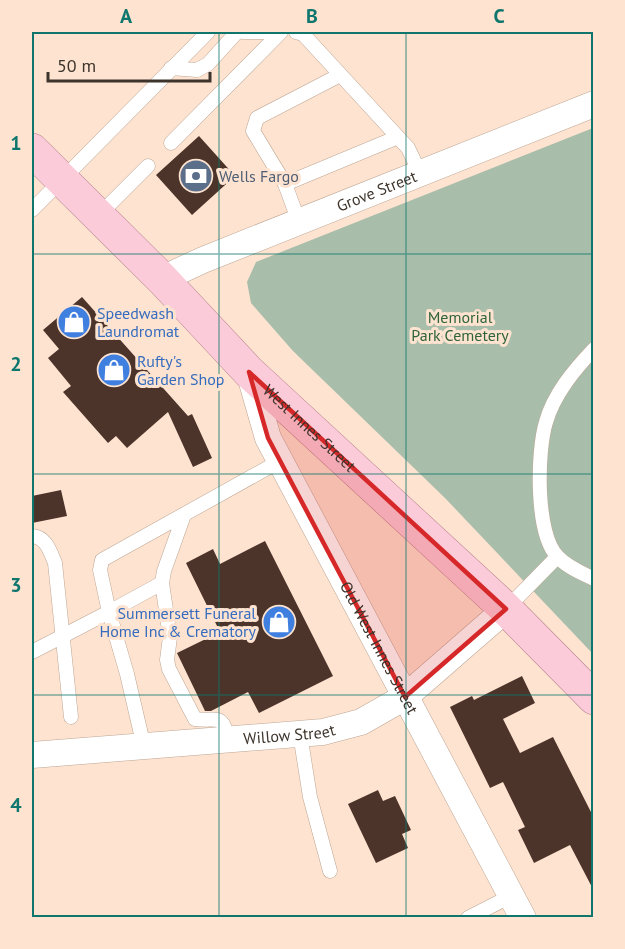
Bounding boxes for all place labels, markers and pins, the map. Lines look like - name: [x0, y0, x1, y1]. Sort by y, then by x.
- bank icon: Wells Fargo: [178, 158, 214, 194]
- place label: Wells Fargo: [219, 166, 299, 186]
- place label: Speedwash Laundromat: [97, 303, 180, 341]
- shop icon: Speedwash Laundromat: [56, 304, 92, 340]
- place label: Rufty's Garden Shop: [137, 351, 224, 389]
- shop icon: Rufty's Garden Shop: [96, 352, 132, 388]
- place label: Summersett Funeral Home Inc & Crematory: [99, 603, 257, 641]
- shop icon: Summersett Funeral Home Inc & Crematory: [261, 604, 297, 640]

